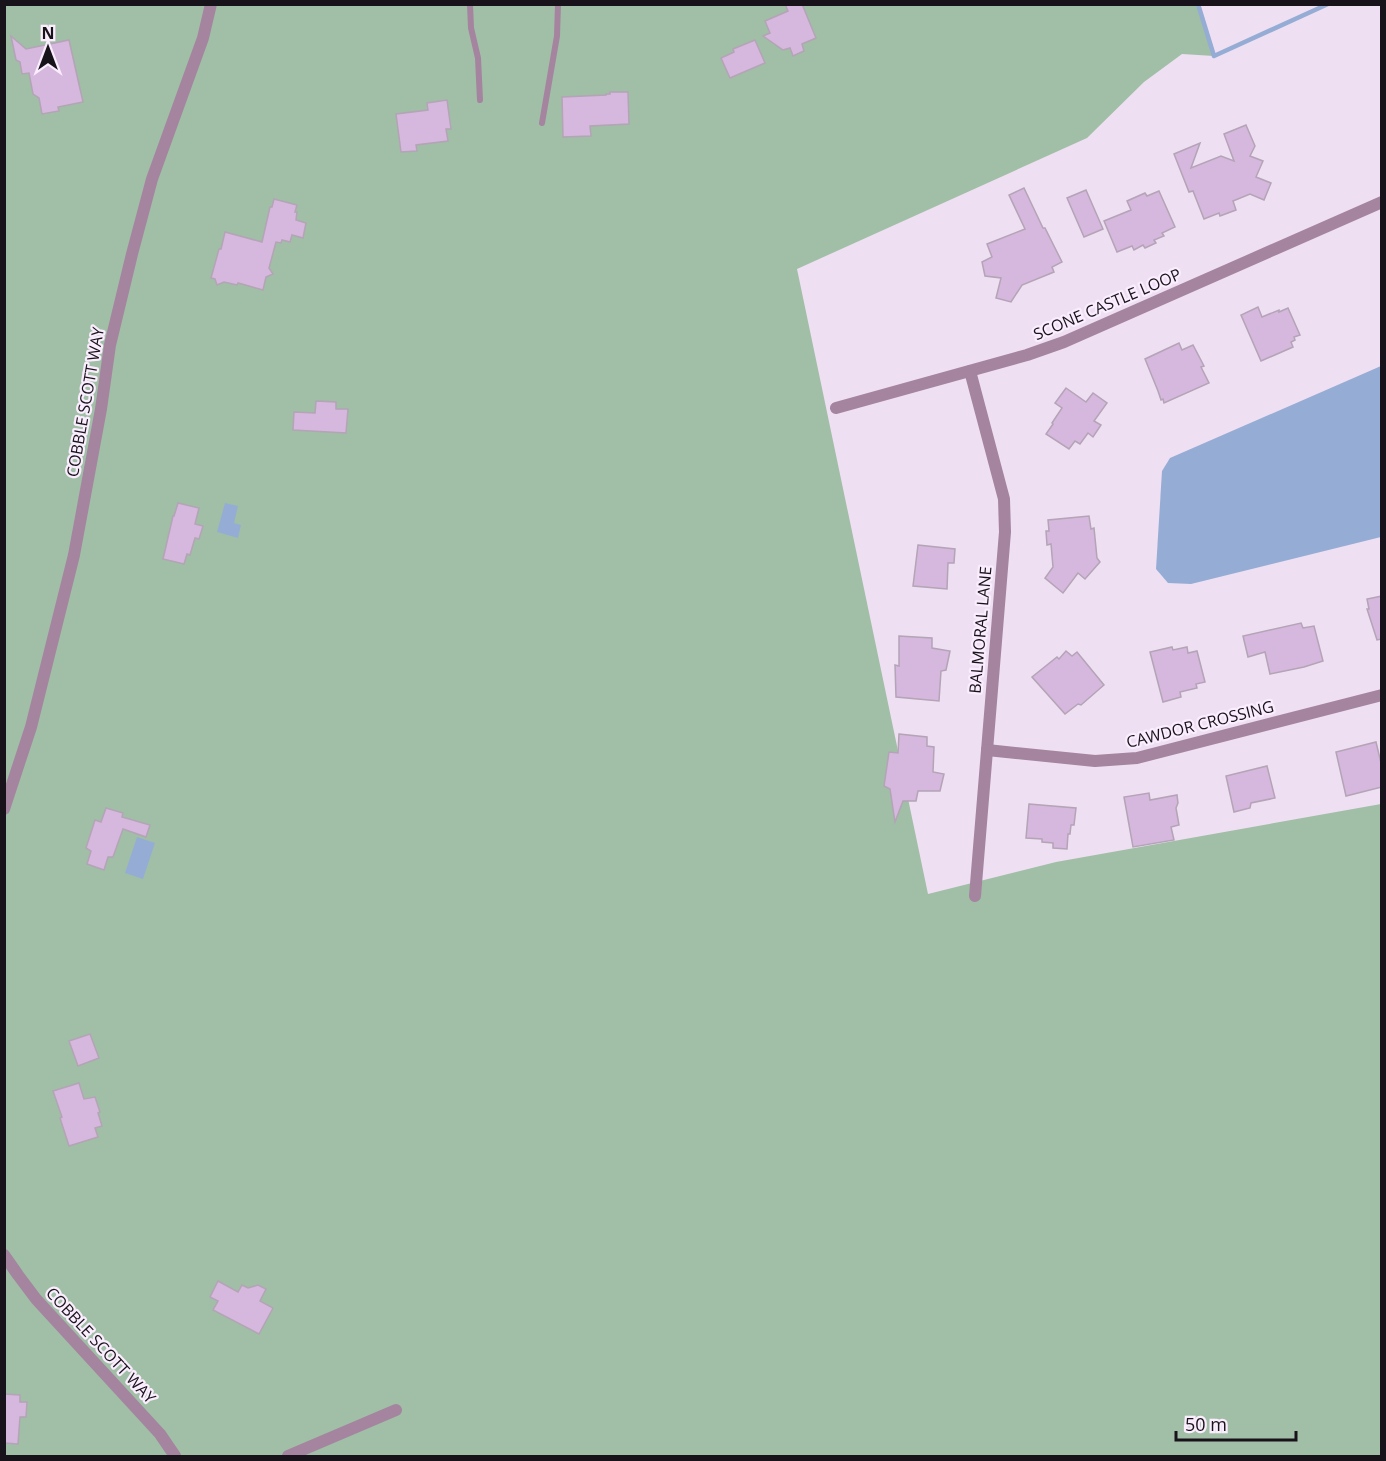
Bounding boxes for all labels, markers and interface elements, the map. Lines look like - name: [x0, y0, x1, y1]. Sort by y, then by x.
- north arrow: [18, 18, 78, 78]
- text: N: [41, 22, 55, 44]
- street label: SCONE CASTLE LOOP: [1030, 263, 1184, 345]
- street label: COBBLE SCOTT WAY: [61, 325, 109, 479]
- street label: BALMORAL LANE: [963, 566, 997, 694]
- street label: CAWDOR CROSSING: [1124, 695, 1276, 753]
- street label: COBBLE SCOTT WAY: [41, 1282, 161, 1408]
- scale bar: [1176, 1404, 1296, 1442]
- text: 50 m: [1185, 1412, 1227, 1436]

